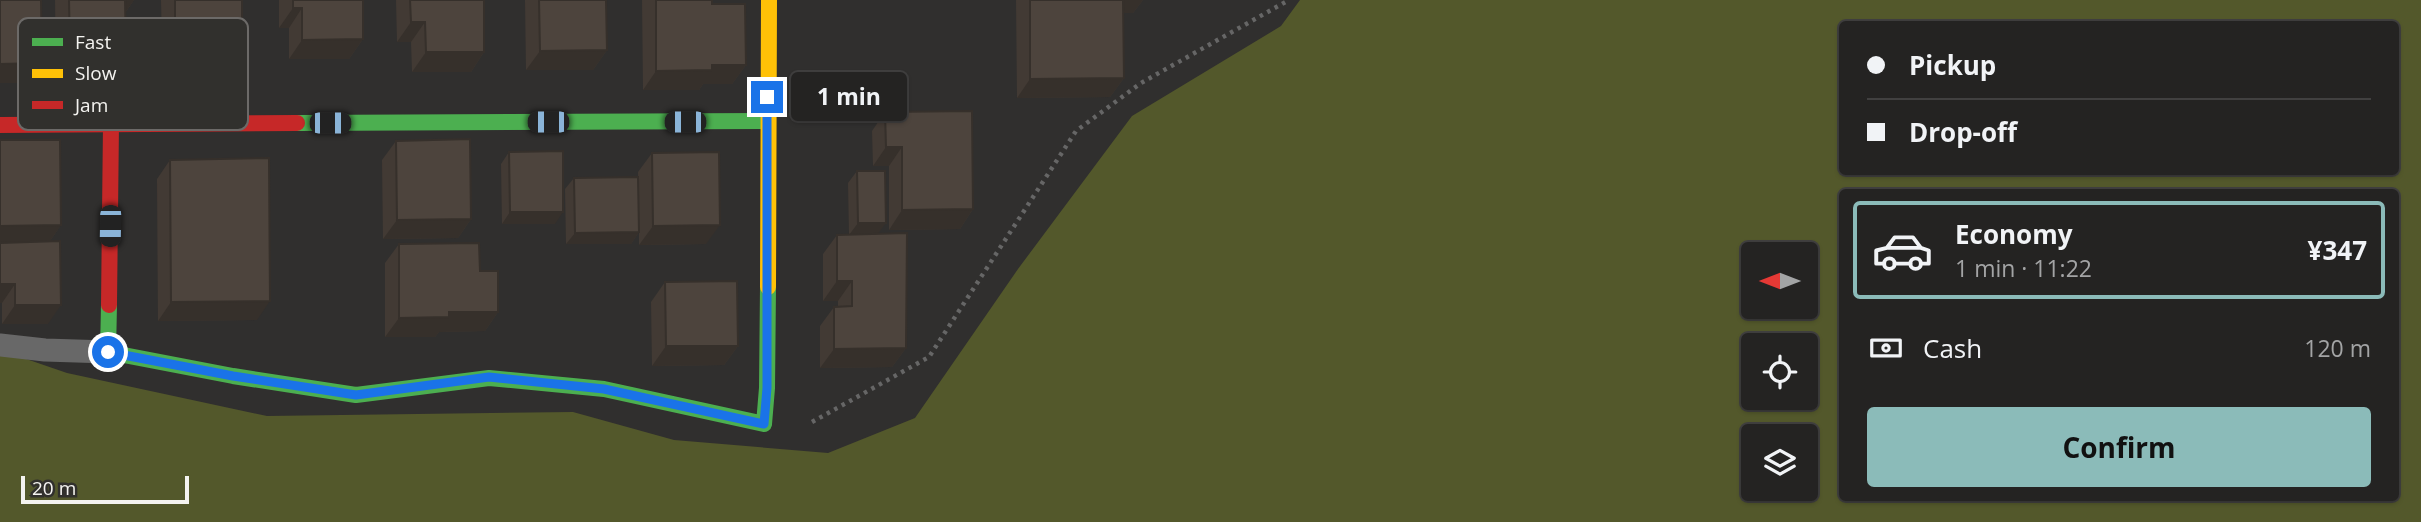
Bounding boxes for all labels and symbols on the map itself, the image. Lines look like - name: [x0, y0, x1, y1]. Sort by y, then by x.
- legend: [18, 18, 248, 130]
- text: Fast: [75, 29, 111, 55]
- text: Slow: [75, 60, 117, 86]
- callout: 1 min: [792, 72, 907, 122]
- route end: [751, 81, 783, 113]
- text: Jam: [73, 92, 108, 118]
- car: [528, 112, 570, 133]
- car: [665, 112, 707, 133]
- car: [310, 113, 352, 134]
- car: [100, 205, 121, 247]
- north arrow: [1741, 242, 1818, 318]
- route start: [92, 336, 124, 368]
- scale bar: [21, 473, 189, 505]

